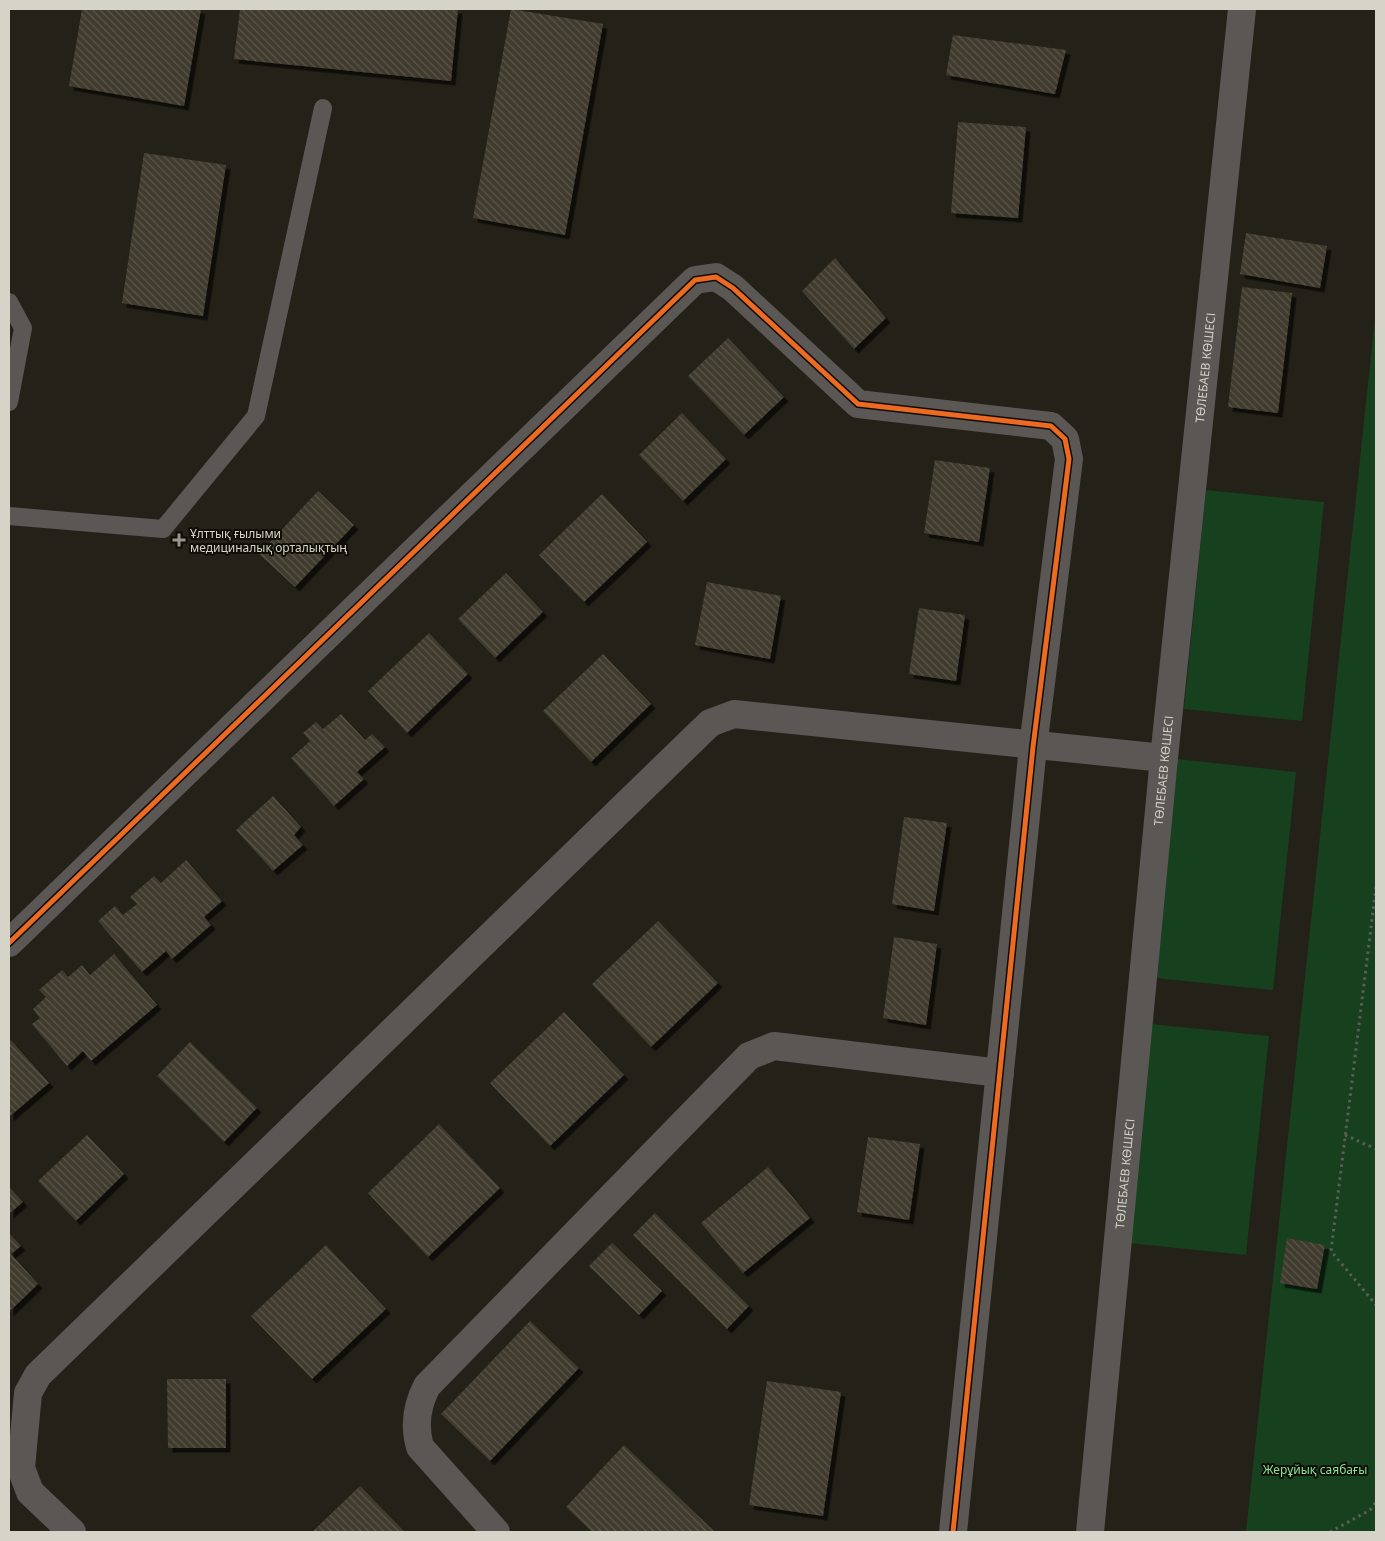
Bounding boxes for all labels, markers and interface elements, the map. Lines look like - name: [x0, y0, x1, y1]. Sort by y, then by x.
- street label: ТӨЛЕБАЕВ КӨШЕСІ: [1190, 312, 1219, 424]
- place label: Ұлттық ғылыми медициналық орталықтың: [190, 525, 347, 556]
- marker: Ұлттық ғылыми медициналық орталықтың: [172, 533, 186, 547]
- street label: ТӨЛЕБАЕВ КӨШЕСІ: [1149, 715, 1177, 826]
- street label: ТӨЛЕБАЕВ КӨШЕСІ: [1111, 1118, 1138, 1229]
- park label: Жерұйық саябағы: [1263, 1461, 1367, 1478]

